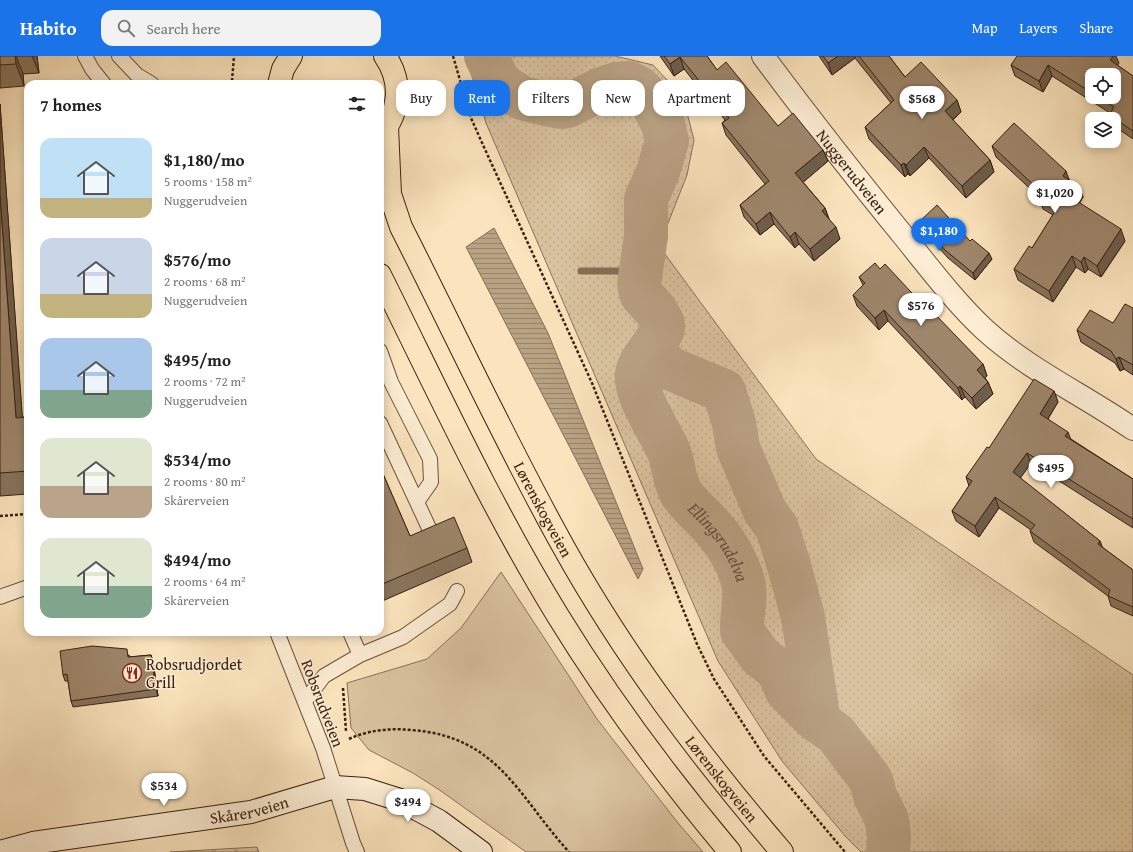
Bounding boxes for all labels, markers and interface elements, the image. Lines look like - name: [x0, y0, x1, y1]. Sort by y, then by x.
- search box: [101, 10, 381, 46]
- text: Habito: [20, 14, 77, 42]
- icon: search: [115, 17, 137, 39]
- text: Search here: [147, 18, 221, 39]
- text: Map: [972, 18, 998, 38]
- text: Layers: [1020, 18, 1058, 38]
- text: Share: [1080, 18, 1113, 38]
- map controls: [1085, 68, 1121, 148]
- button: locate: [1085, 68, 1121, 104]
- chip: Buy: [396, 80, 446, 116]
- chip: Rent: [454, 80, 510, 116]
- chip: Filters: [518, 80, 583, 116]
- chip: New: [591, 80, 645, 116]
- chip: Apartment: [653, 80, 745, 116]
- pin: $568: [898, 86, 946, 120]
- text: $568: [909, 89, 935, 108]
- text: 7 homes: [40, 92, 102, 117]
- icon: filters: [346, 93, 368, 115]
- button: layers: [1085, 112, 1121, 148]
- street label: Nuggerudveien: [811, 124, 893, 219]
- text: $1,180/mo: [164, 147, 245, 172]
- icon: home: [72, 154, 120, 202]
- text: 5 rooms · 158 m²: [164, 172, 252, 191]
- pin: $1,020: [1022, 180, 1088, 214]
- text: $1,020: [1036, 183, 1074, 202]
- text: Nuggerudveien: [164, 191, 247, 210]
- pin: $1,180: [906, 218, 972, 252]
- text: $1,180: [920, 221, 958, 240]
- text: $576/mo: [164, 247, 231, 272]
- icon: home: [72, 254, 120, 302]
- text: 2 rooms · 68 m²: [164, 272, 246, 291]
- text: Nuggerudveien: [164, 291, 247, 310]
- pin: $576: [897, 293, 945, 327]
- text: $576: [908, 296, 934, 315]
- text: $495/mo: [164, 347, 231, 372]
- icon: home: [72, 354, 120, 402]
- text: 2 rooms · 72 m²: [164, 372, 246, 391]
- text: Nuggerudveien: [164, 391, 247, 410]
- text: $534/mo: [164, 447, 231, 472]
- icon: home: [72, 454, 120, 502]
- pin: $495: [1027, 455, 1075, 489]
- street label: Lørenskogveien: [508, 457, 579, 561]
- text: $495: [1038, 458, 1064, 477]
- text: 2 rooms · 80 m²: [164, 472, 246, 491]
- text: Skårerveien: [164, 491, 229, 510]
- water label: Ellingsrudelva: [682, 495, 755, 585]
- text: $494/mo: [164, 547, 231, 572]
- icon: home: [72, 554, 120, 602]
- text: 2 rooms · 64 m²: [164, 572, 246, 591]
- text: Skårerveien: [164, 591, 229, 610]
- place label: Robsrudjordet Grill: [146, 652, 243, 694]
- street label: Robsrudveien: [295, 656, 351, 750]
- restaurant icon: Robsrudjordet Grill: [121, 662, 143, 684]
- street label: Lørenskogveien: [680, 730, 764, 828]
- pin: $534: [140, 773, 188, 807]
- text: $534: [151, 776, 177, 795]
- street label: Skårerveien: [208, 789, 291, 830]
- pin: $494: [384, 789, 432, 823]
- text: $494: [395, 792, 421, 811]

